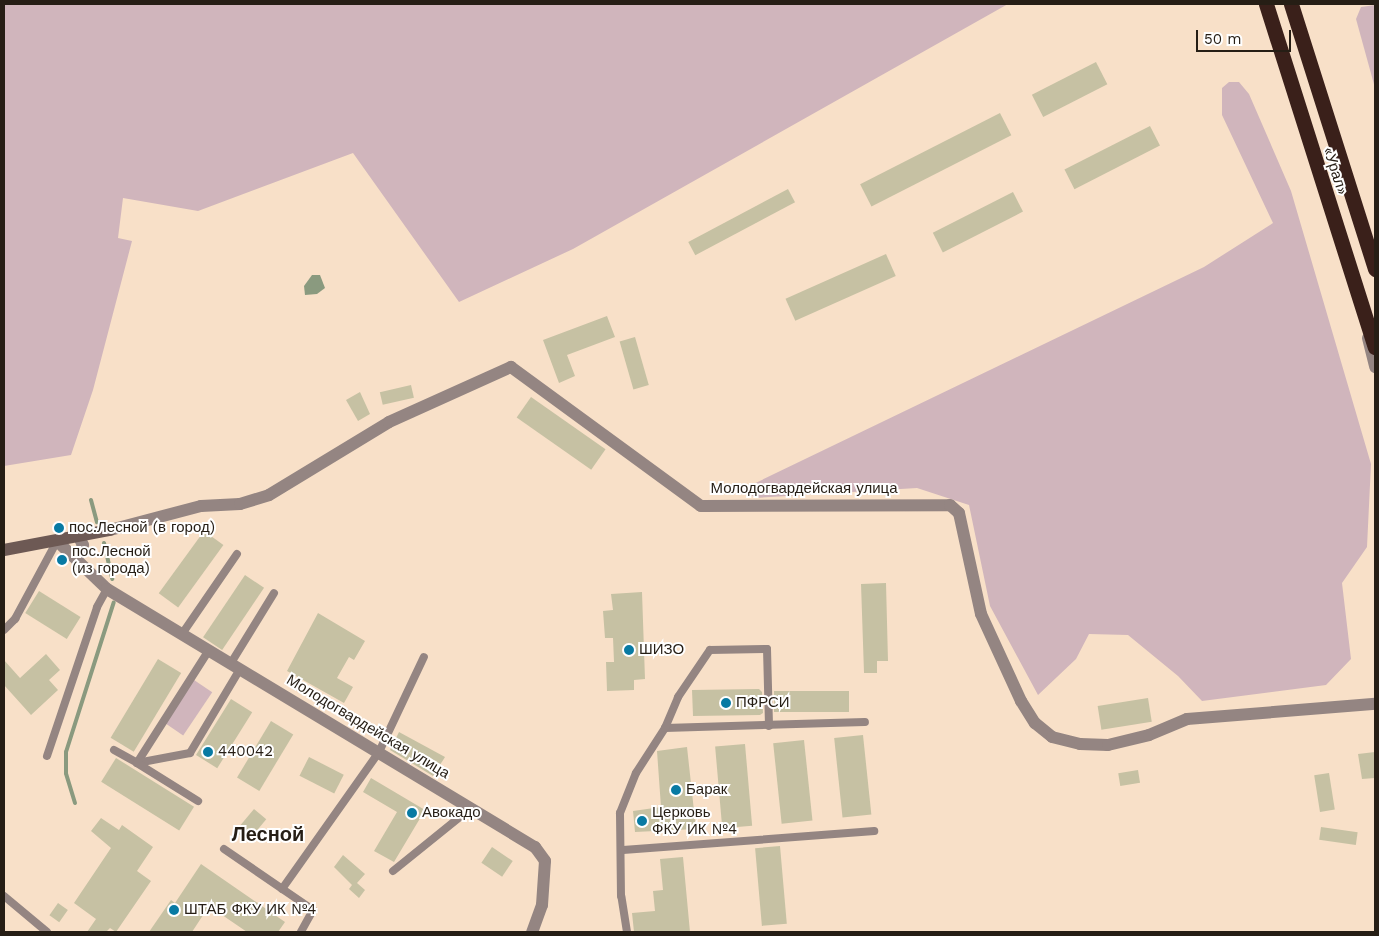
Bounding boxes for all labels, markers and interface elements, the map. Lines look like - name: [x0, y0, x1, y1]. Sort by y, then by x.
- scale bar: [1199, 20, 1294, 52]
- text: 50 m: [1204, 30, 1241, 48]
- street label: «Урал»: [1319, 145, 1351, 197]
- street label: Молодогвардейская улица: [711, 480, 897, 498]
- place label: пос.Лесной (в город): [69, 519, 215, 537]
- marker: пос.Лесной (в город): [53, 522, 65, 534]
- place label: пос.Лесной (из города): [72, 542, 151, 577]
- marker: пос.Лесной (из города): [56, 554, 68, 566]
- place label: ШИЗО: [639, 641, 684, 659]
- marker: ШИЗО: [623, 644, 635, 656]
- street label: Молодогвардейская улица: [283, 671, 453, 783]
- place label: ПФРСИ: [736, 694, 790, 712]
- marker: ПФРСИ: [720, 697, 732, 709]
- place label: 440042: [218, 743, 273, 761]
- marker: 440042: [202, 746, 214, 758]
- place label: Барак: [686, 781, 727, 799]
- marker: Барак: [670, 784, 682, 796]
- place label: Церковь ФКУ ИК №4: [652, 803, 737, 838]
- place label: Авокадо: [422, 804, 480, 822]
- marker: Авокадо: [406, 807, 418, 819]
- marker: Церковь ФКУ ИК №4: [636, 815, 648, 827]
- district label: Лесной: [232, 822, 304, 846]
- place label: ШТАБ ФКУ ИК №4: [184, 901, 317, 919]
- marker: ШТАБ ФКУ ИК №4: [168, 904, 180, 916]

